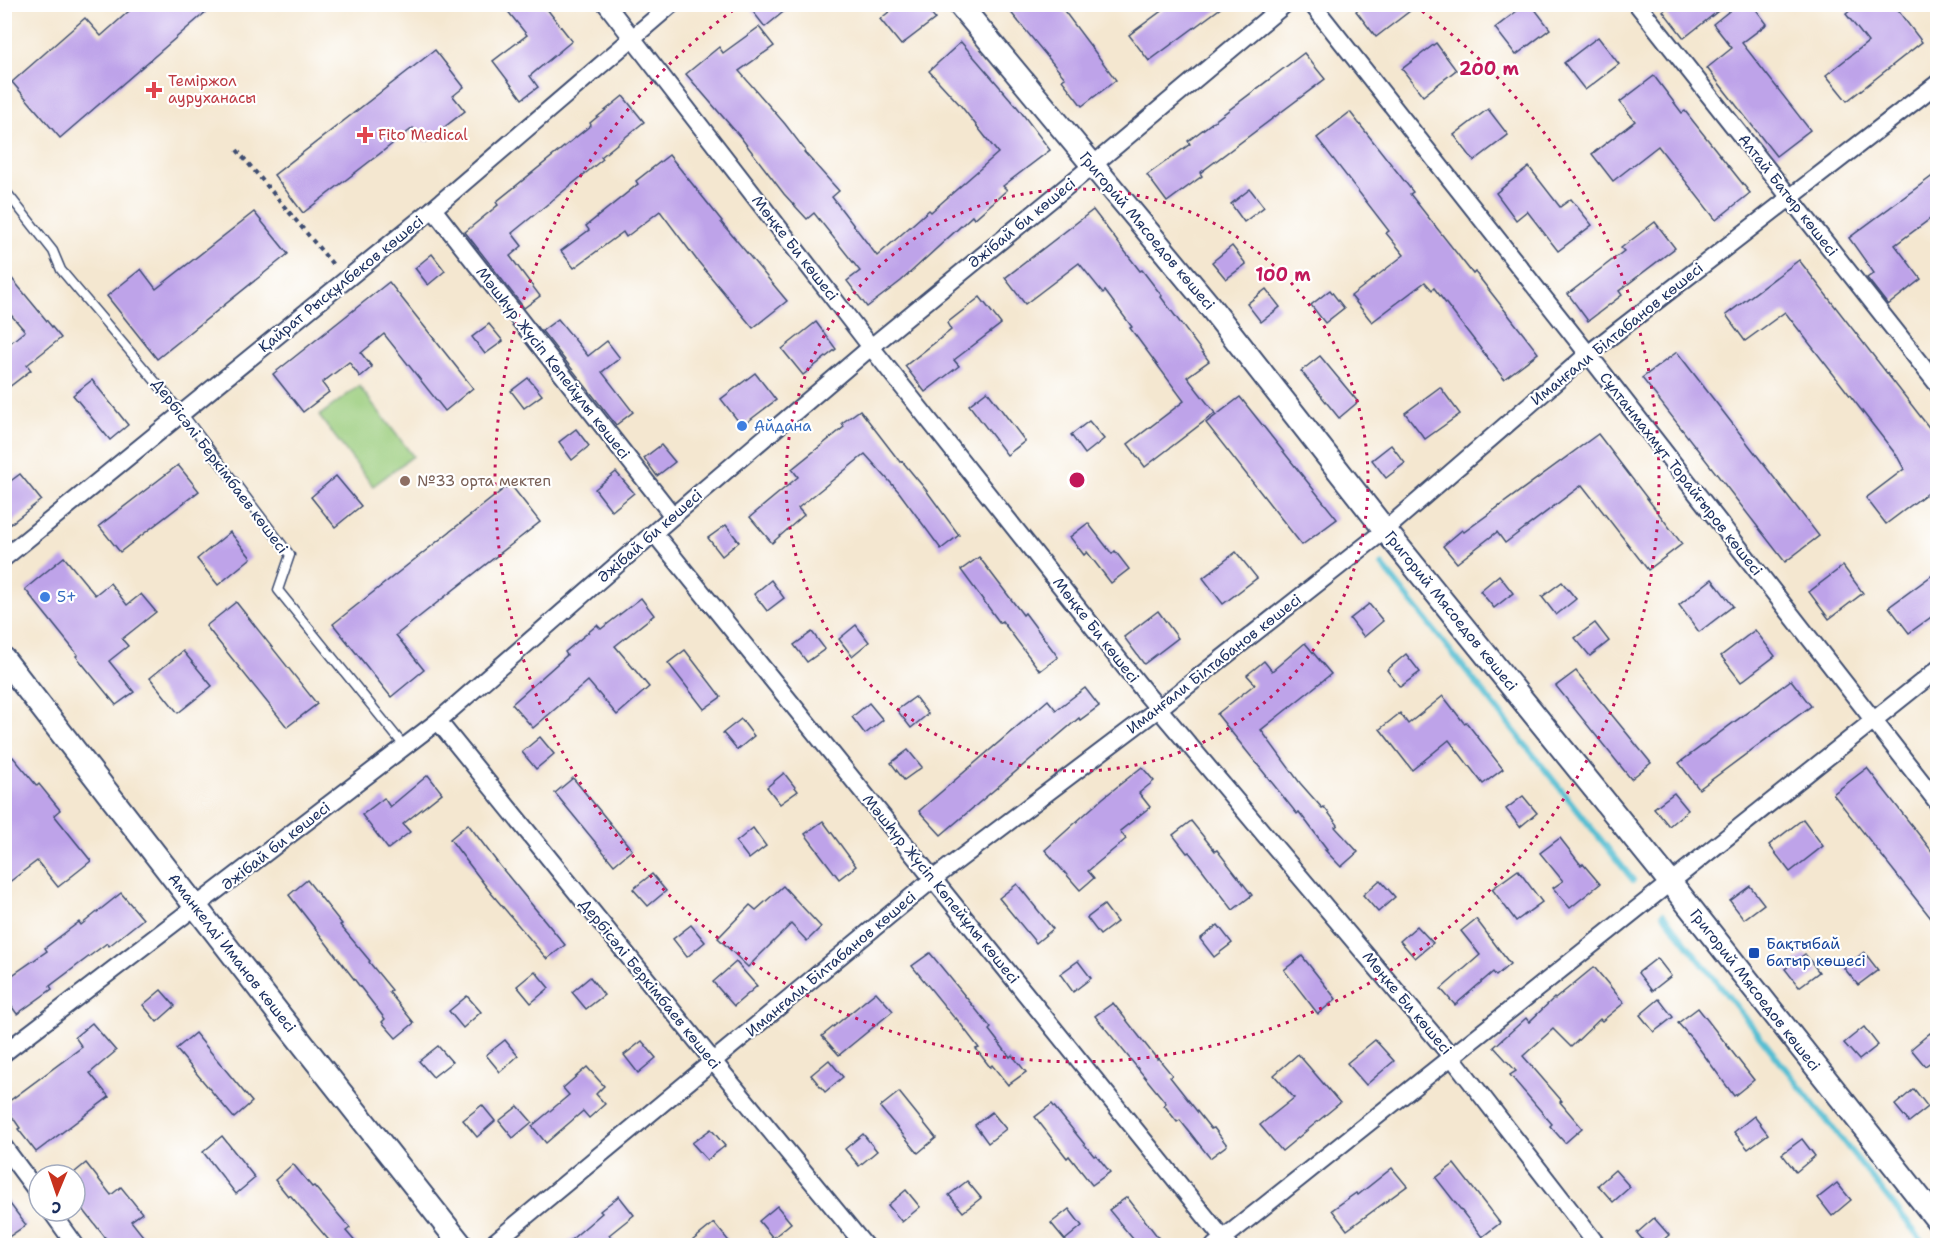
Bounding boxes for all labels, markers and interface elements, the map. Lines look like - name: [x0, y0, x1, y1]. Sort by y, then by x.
- text: 200 m: [1459, 57, 1520, 81]
- place label: Теміржол ауруханасы: [168, 71, 256, 108]
- marker: Теміржол ауруханасы: [145, 81, 163, 99]
- place label: Fito Medical: [378, 125, 468, 145]
- marker: Fito Medical: [356, 126, 374, 144]
- street label: Алтай Батыр көшесі: [1734, 130, 1842, 260]
- street label: Григорий Мясоедов көшесі: [1075, 148, 1219, 314]
- street label: Әжібай би көшесі: [964, 173, 1080, 273]
- street label: Мөңке Би көшесі: [747, 191, 843, 305]
- street label: Қайрат Рысқұлбеков көшесі: [254, 211, 428, 357]
- street label: Иманғали Білтабанов көшесі: [1527, 258, 1707, 410]
- street label: Мәшһүр Жүсіп Көпейұлы көшесі: [472, 263, 634, 463]
- text: 100 m: [1255, 263, 1311, 287]
- street label: Сұлтанмахмұт Торайғыров көшесі: [1595, 368, 1767, 580]
- street label: Дербісәлі Беркімбаев көшесі: [148, 374, 292, 558]
- place label: Айдана: [754, 416, 812, 436]
- marker: Айдана: [735, 419, 749, 433]
- centre of rings: [1067, 470, 1087, 490]
- place label: №33 орта мектеп: [417, 471, 551, 491]
- marker: №33 орта мектеп: [398, 474, 412, 488]
- street label: Әжібай би көшесі: [593, 485, 707, 587]
- street label: Григорий Мясоедов көшесі: [1380, 527, 1522, 695]
- street label: Мөңке Би көшесі: [1048, 573, 1144, 687]
- place label: 5+: [57, 587, 77, 607]
- street label: Иманғали Білтабанов көшесі: [1123, 589, 1305, 739]
- marker: 5+: [38, 590, 52, 604]
- street label: Мәшһүр Жүсіп Көпейұлы көшесі: [858, 790, 1024, 988]
- street label: Әжібай би көшесі: [218, 797, 334, 895]
- street label: Аманкелді Иманов көшесі: [164, 869, 300, 1037]
- street label: Иманғали Білтабанов көшесі: [742, 887, 920, 1041]
- street label: Дербісәлі Беркімбаев көшесі: [575, 894, 725, 1074]
- street label: Григорий Мясоедов көшесі: [1685, 905, 1825, 1075]
- place label: Бақтыбай батыр көшесі: [1766, 934, 1866, 971]
- marker: Бақтыбай батыр көшесі: [1747, 946, 1761, 960]
- street label: Мөңке Би көшесі: [1358, 947, 1456, 1059]
- north arrow: [27, 1163, 87, 1223]
- text: С: [51, 1197, 62, 1218]

